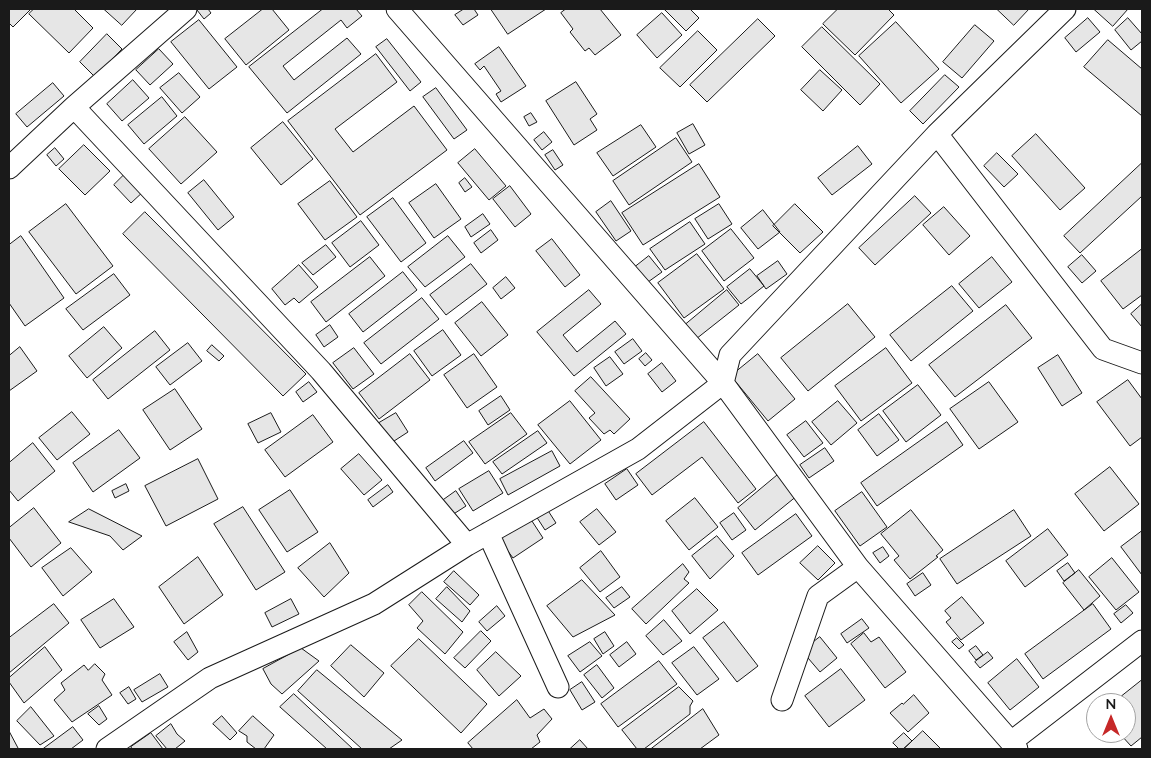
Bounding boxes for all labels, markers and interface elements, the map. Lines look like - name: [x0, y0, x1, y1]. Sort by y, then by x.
- north arrow: [1086, 693, 1136, 743]
- text: N: [1106, 695, 1116, 712]

